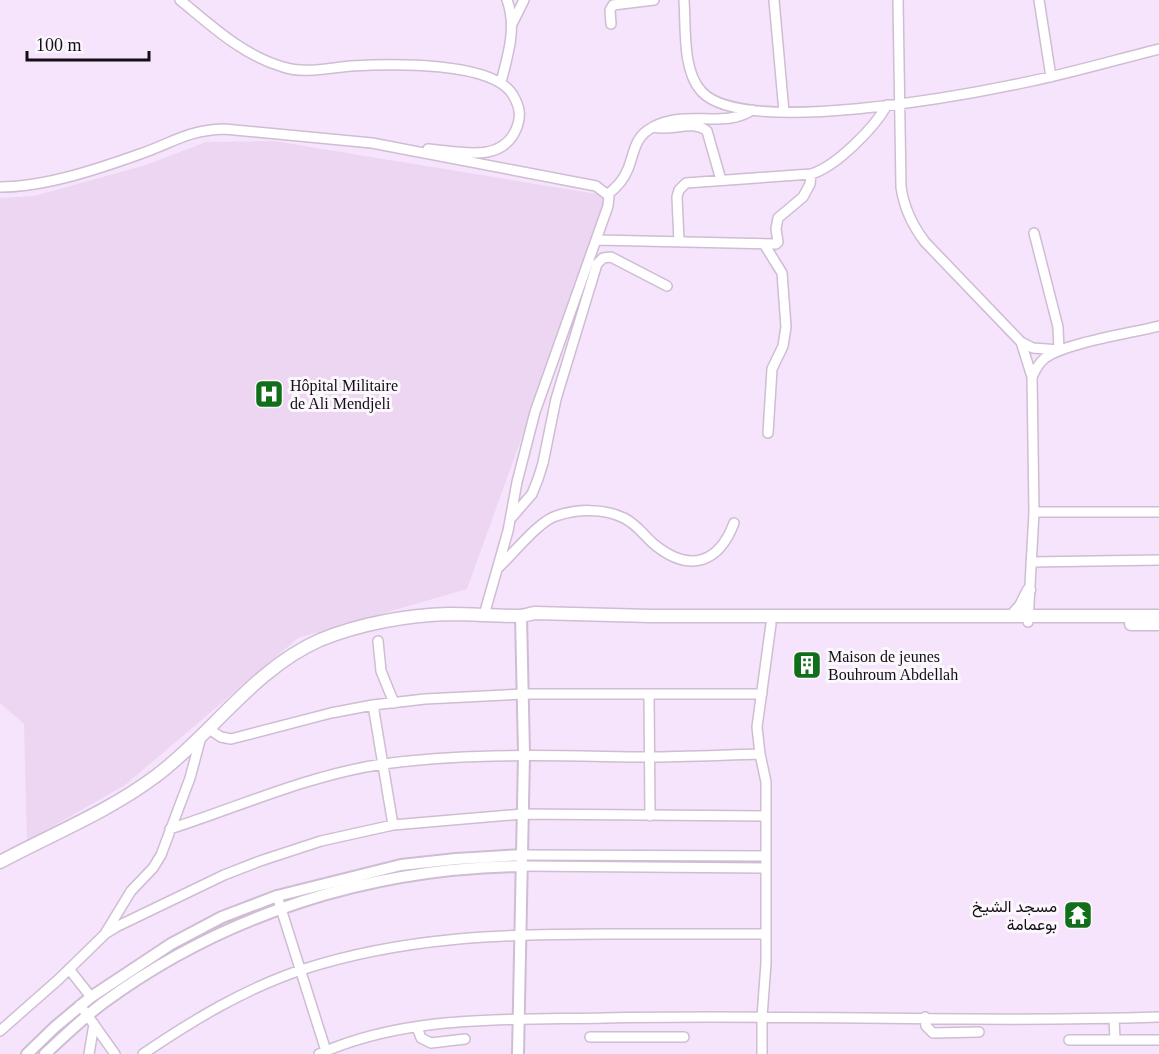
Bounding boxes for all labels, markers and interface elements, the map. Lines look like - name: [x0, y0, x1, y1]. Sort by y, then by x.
- scale bar: [27, 24, 148, 62]
- text: 100 m: [36, 35, 82, 55]
- place label: Hôpital Militaire de Ali Mendjeli: [290, 377, 398, 413]
- hospital icon: Hôpital Militaire de Ali Mendjeli: [253, 378, 285, 410]
- place label: Maison de jeunes Bouhroum Abdellah: [828, 648, 958, 683]
- building icon: Maison de jeunes Bouhroum Abdellah: [791, 649, 823, 681]
- place label: مسجد الشيخ بوعمامة: [972, 898, 1057, 935]
- temple icon: مسجد الشيخ بوعمامة: [1062, 899, 1094, 931]

